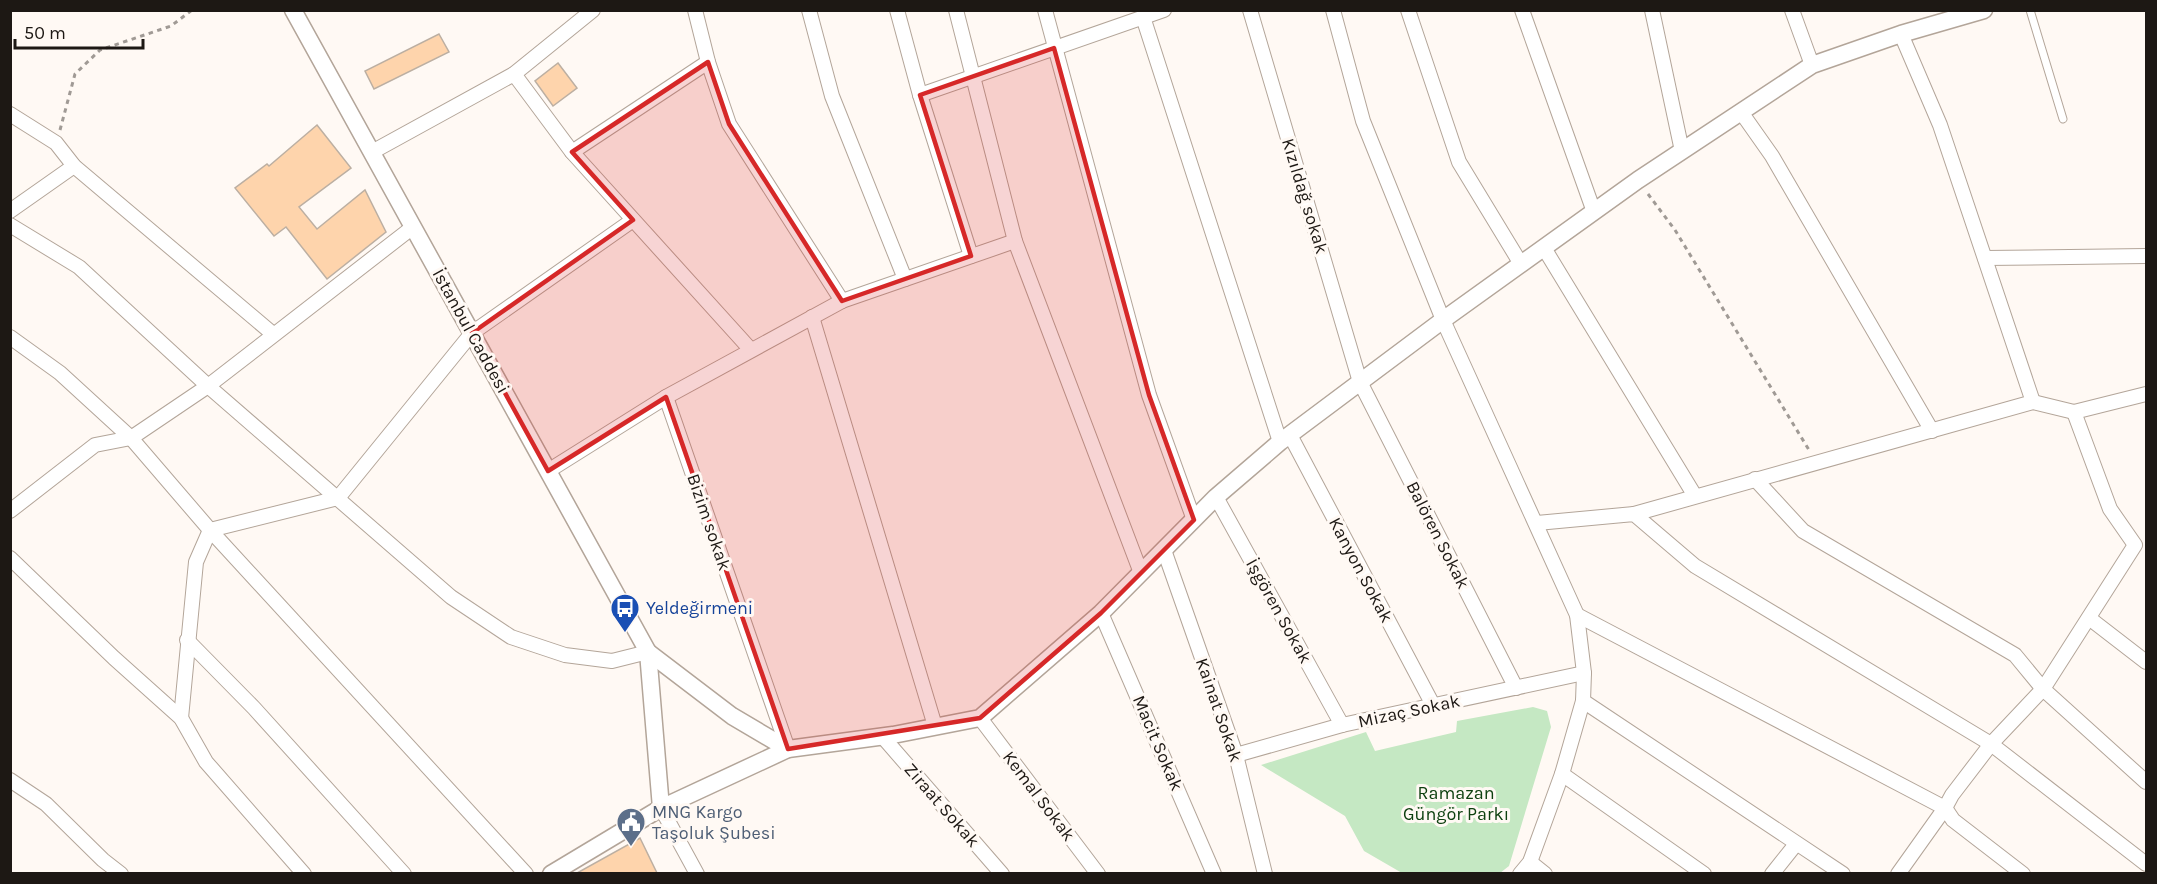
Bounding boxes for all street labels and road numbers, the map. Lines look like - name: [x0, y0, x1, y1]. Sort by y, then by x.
- street label: Kızıldağ sokak: [1277, 136, 1333, 256]
- street label: İstanbul Caddesi: [428, 265, 514, 397]
- street label: Bizim sokak: [682, 471, 736, 573]
- street label: Balören Sokak: [1401, 478, 1475, 592]
- street label: Kanyon Sokak: [1324, 514, 1398, 626]
- street label: İşgören Sokak: [1241, 555, 1317, 667]
- street label: Kainat Sokak: [1191, 655, 1247, 765]
- street label: Mizaç Sokak: [1356, 689, 1462, 733]
- street label: Macit Sokak: [1128, 692, 1188, 794]
- street label: Kemal Sokak: [998, 747, 1080, 845]
- street label: Ziraat Sokak: [899, 758, 985, 852]

